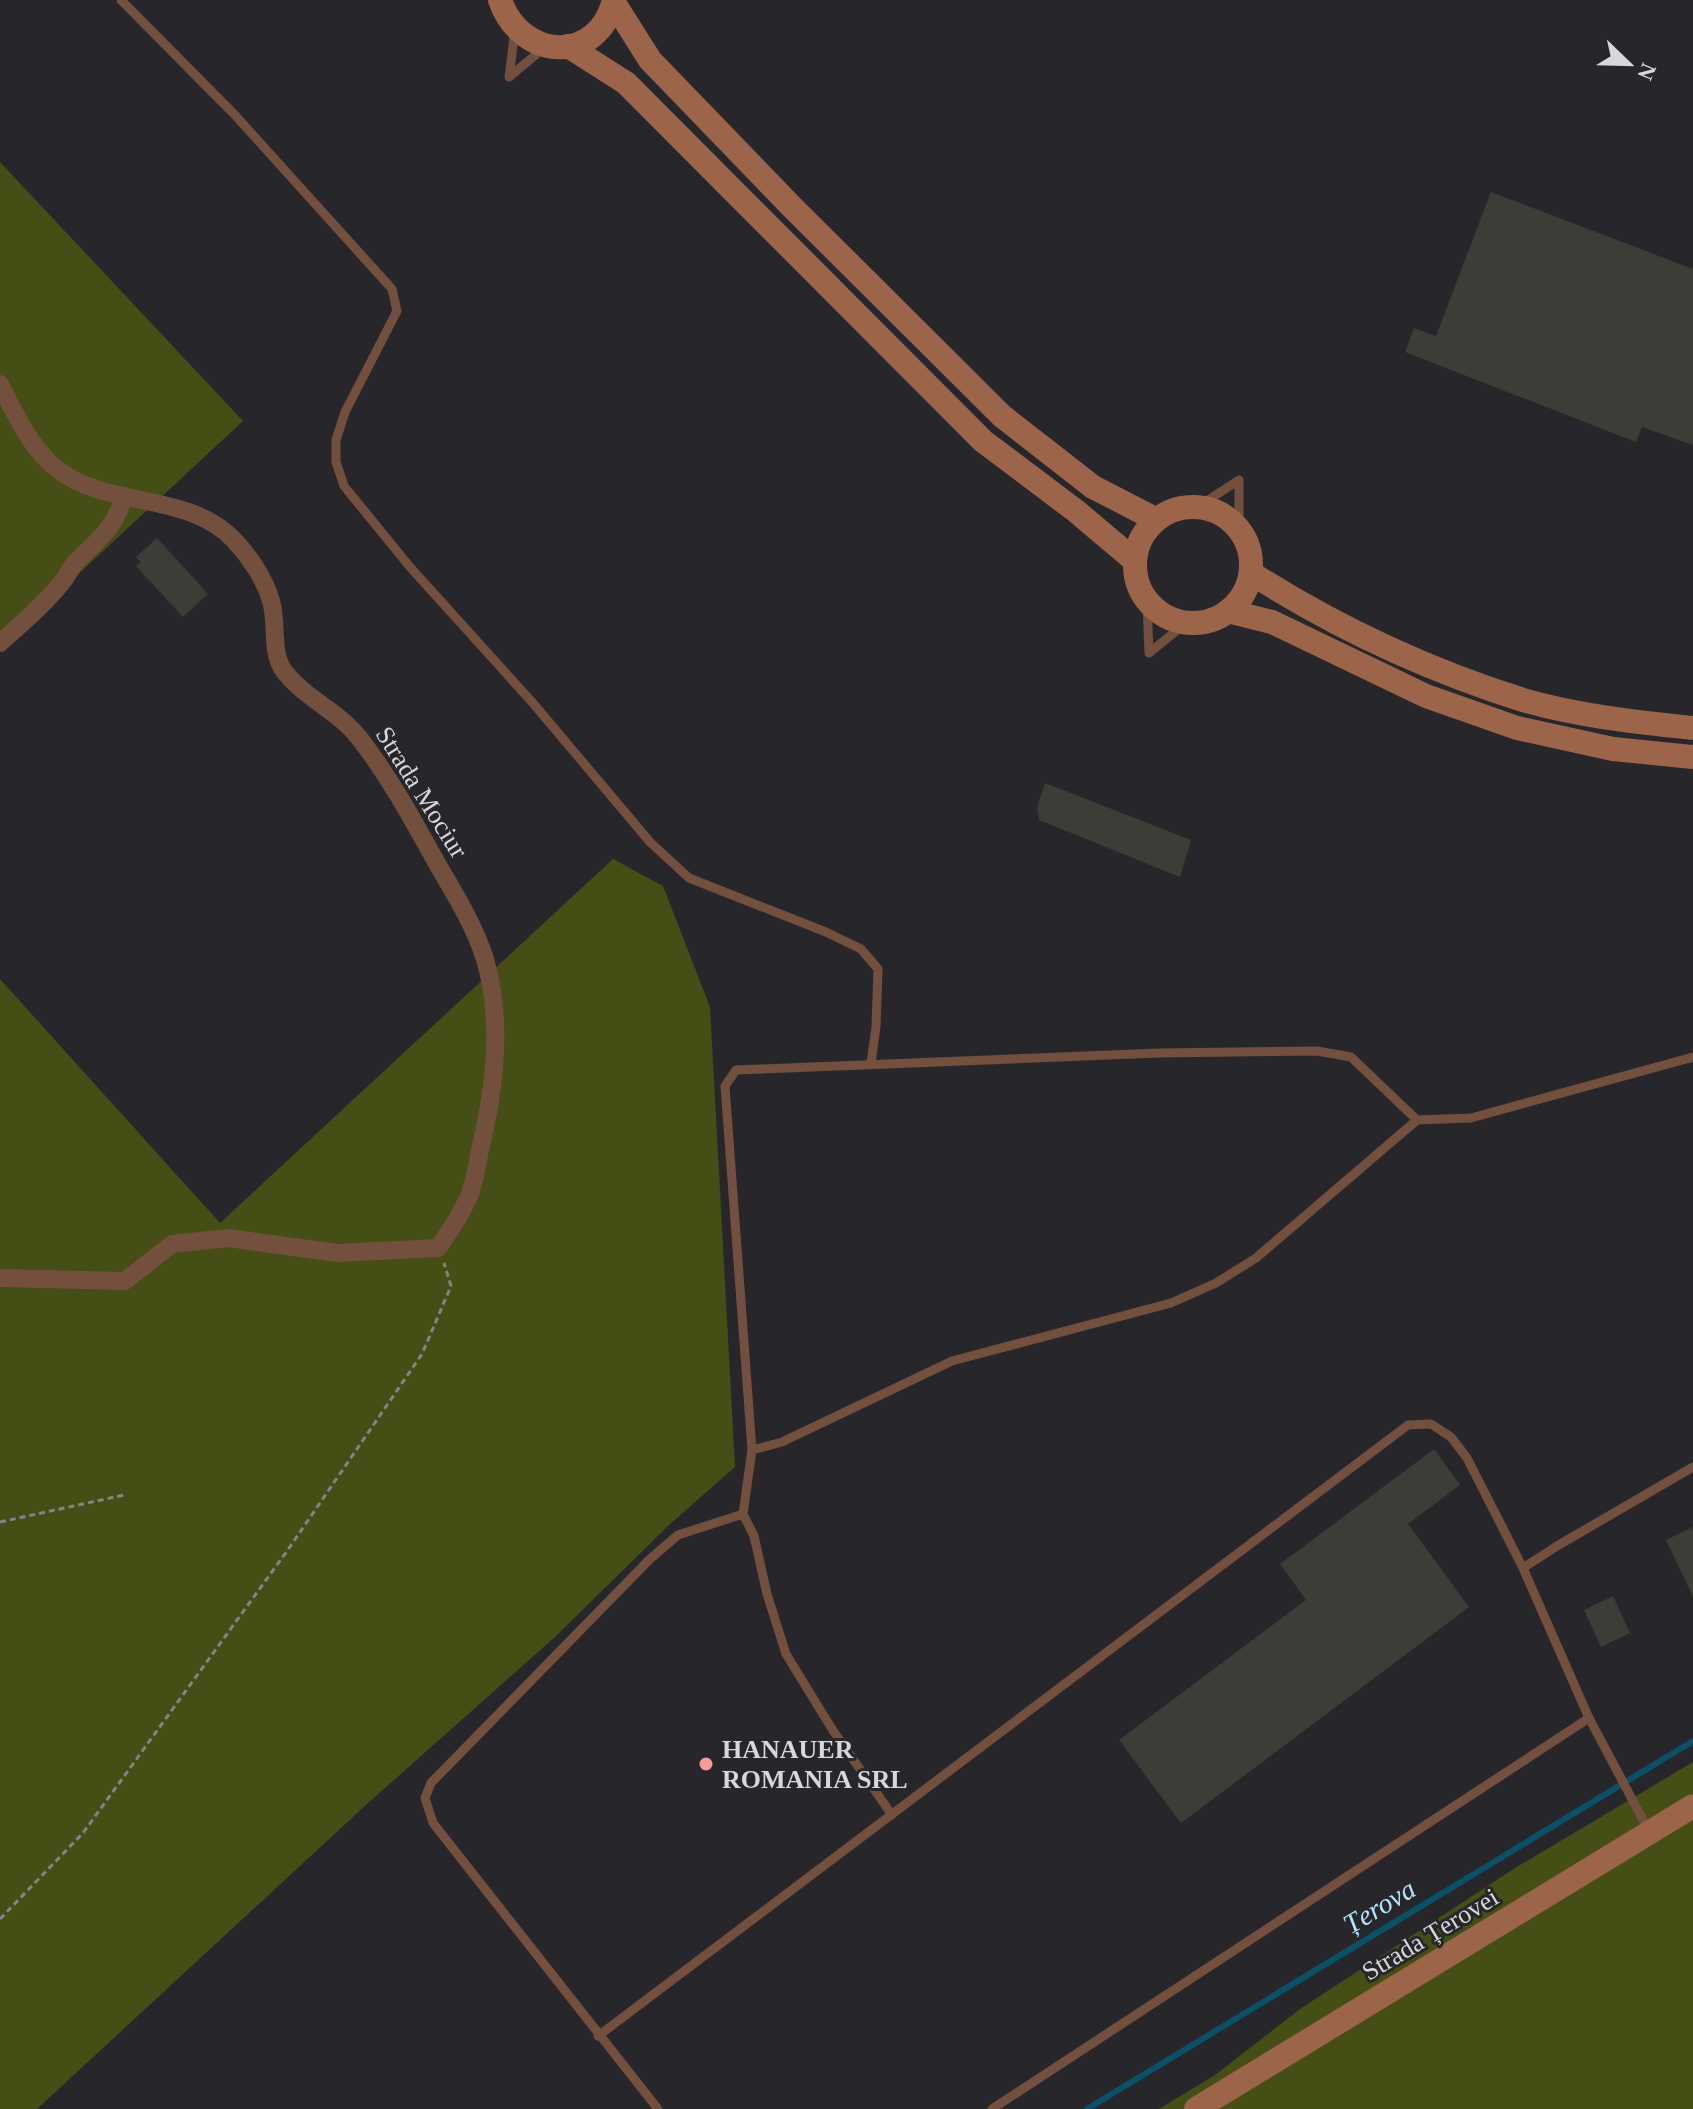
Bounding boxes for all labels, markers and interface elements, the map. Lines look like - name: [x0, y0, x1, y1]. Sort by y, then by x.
- north arrow: [1589, 24, 1669, 104]
- text: N: [1632, 59, 1662, 84]
- street label: Strada Mociur: [370, 721, 474, 864]
- place label: HANAUER ROMANIA SRL: [722, 1735, 908, 1794]
- marker: HANAUER ROMANIA SRL: [697, 1755, 715, 1773]
- water label: Țerova: [1338, 1873, 1421, 1940]
- street label: Strada Țerovei: [1357, 1882, 1504, 1986]

